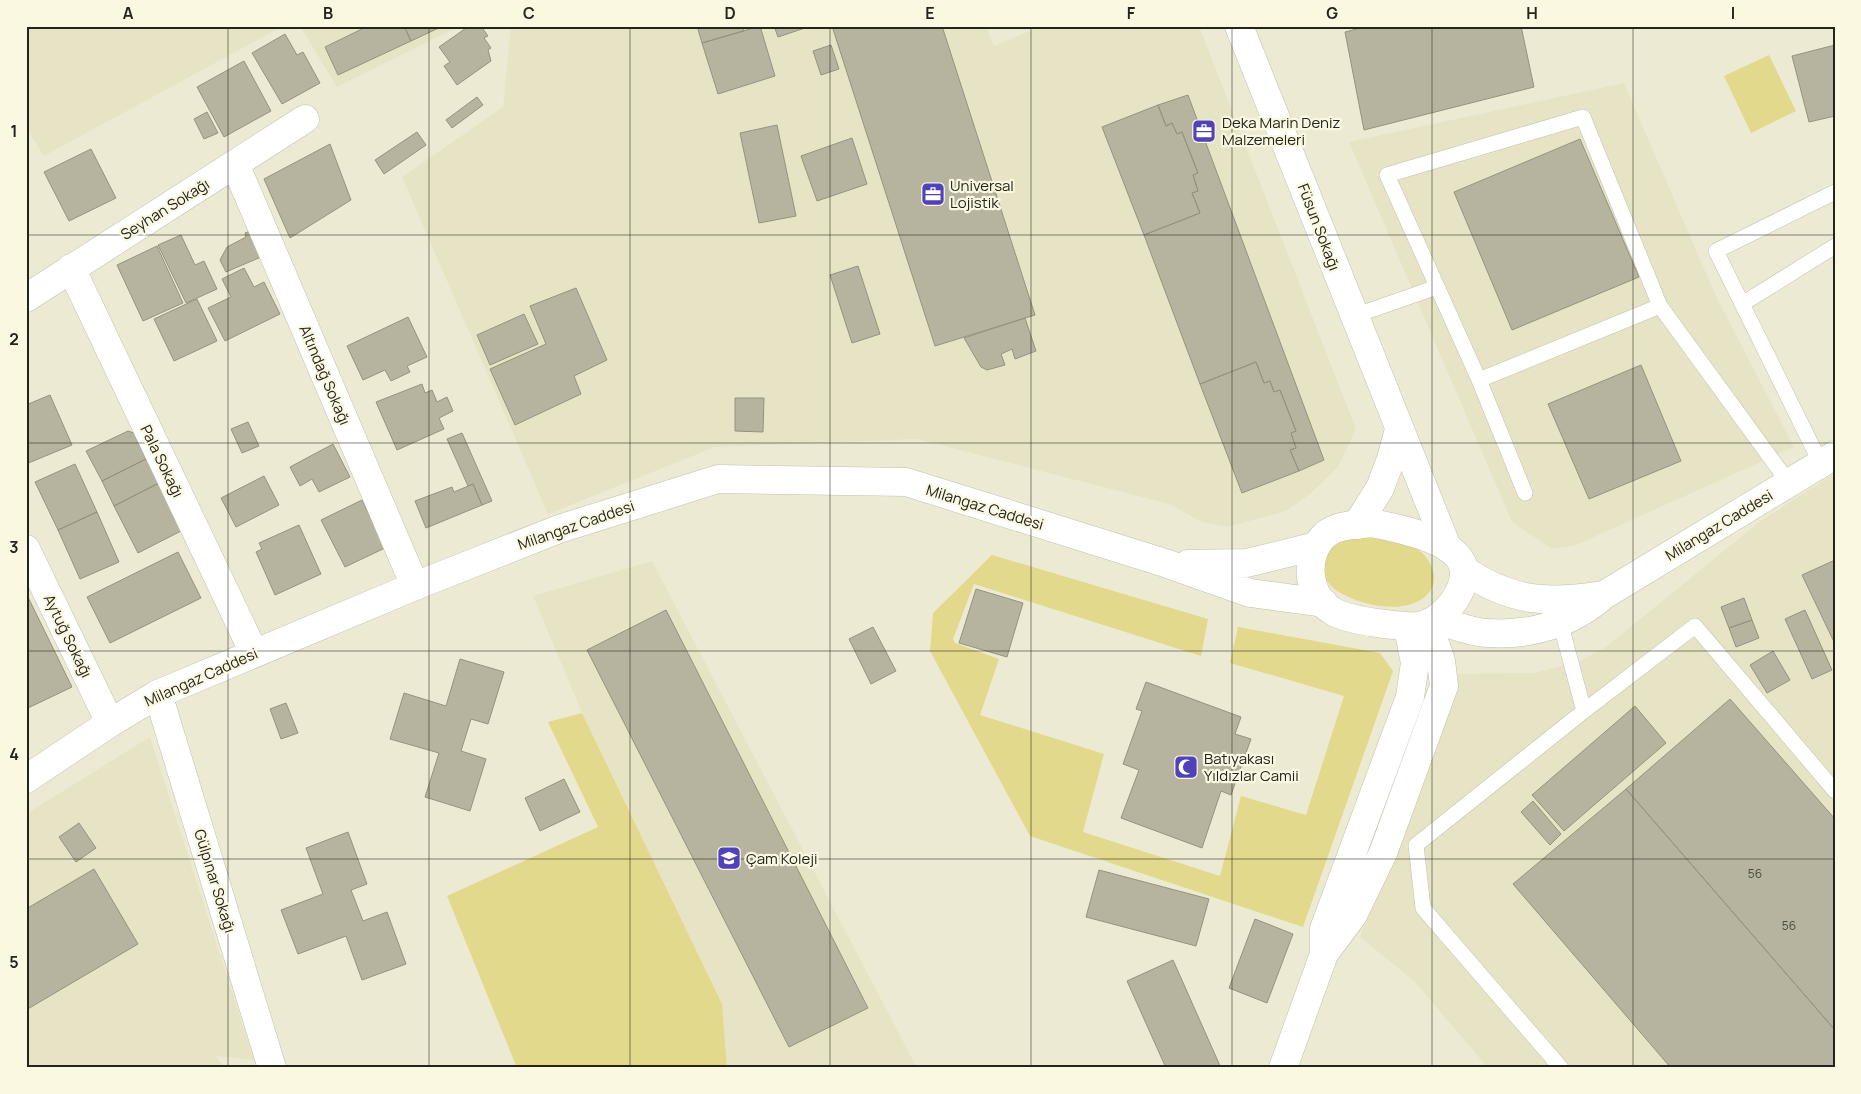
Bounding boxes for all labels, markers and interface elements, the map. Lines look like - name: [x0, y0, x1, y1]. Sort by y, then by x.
- text: A: [123, 2, 134, 24]
- text: B: [323, 2, 333, 24]
- text: C: [523, 2, 535, 24]
- text: D: [724, 2, 736, 24]
- text: E: [925, 2, 935, 24]
- text: F: [1127, 2, 1136, 24]
- text: G: [1326, 2, 1338, 24]
- text: H: [1526, 2, 1538, 24]
- text: I: [1731, 2, 1735, 24]
- place label: Deka Marin Deniz Malzemeleri: [1222, 112, 1340, 150]
- office icon: Deka Marin Deniz Malzemeleri: [1191, 118, 1217, 144]
- text: 1: [10, 120, 18, 142]
- street label: Seyhan Sokağı: [117, 173, 213, 245]
- place label: Universal Lojistik: [950, 175, 1014, 213]
- office icon: Universal Lojistik: [920, 181, 946, 207]
- street label: Füsun Sokağı: [1293, 181, 1345, 273]
- street label: Altındağ Sokağı: [294, 322, 356, 428]
- text: 2: [9, 328, 19, 350]
- street label: Pala Sokağı: [135, 421, 189, 501]
- street label: Milangaz Caddesi: [924, 479, 1046, 535]
- street label: Milangaz Caddesi: [1661, 485, 1777, 565]
- street label: Milangaz Caddesi: [515, 495, 637, 555]
- text: 3: [9, 536, 19, 558]
- street label: Aytuğ Sokağı: [39, 591, 97, 681]
- street label: Milangaz Caddesi: [141, 643, 261, 711]
- text: 4: [9, 743, 19, 765]
- place label: Batıyakası Yıldızlar Camii: [1204, 748, 1299, 786]
- mosque icon: Batıyakası Yıldızlar Camii: [1173, 754, 1199, 780]
- street label: Gülpınar Sokağı: [189, 827, 241, 935]
- school or university icon: Çam Koleji: [716, 845, 742, 871]
- place label: Çam Koleji: [746, 848, 818, 869]
- house number: 56: [1748, 865, 1762, 882]
- house number: 56: [1782, 917, 1796, 934]
- text: 5: [9, 951, 19, 973]

